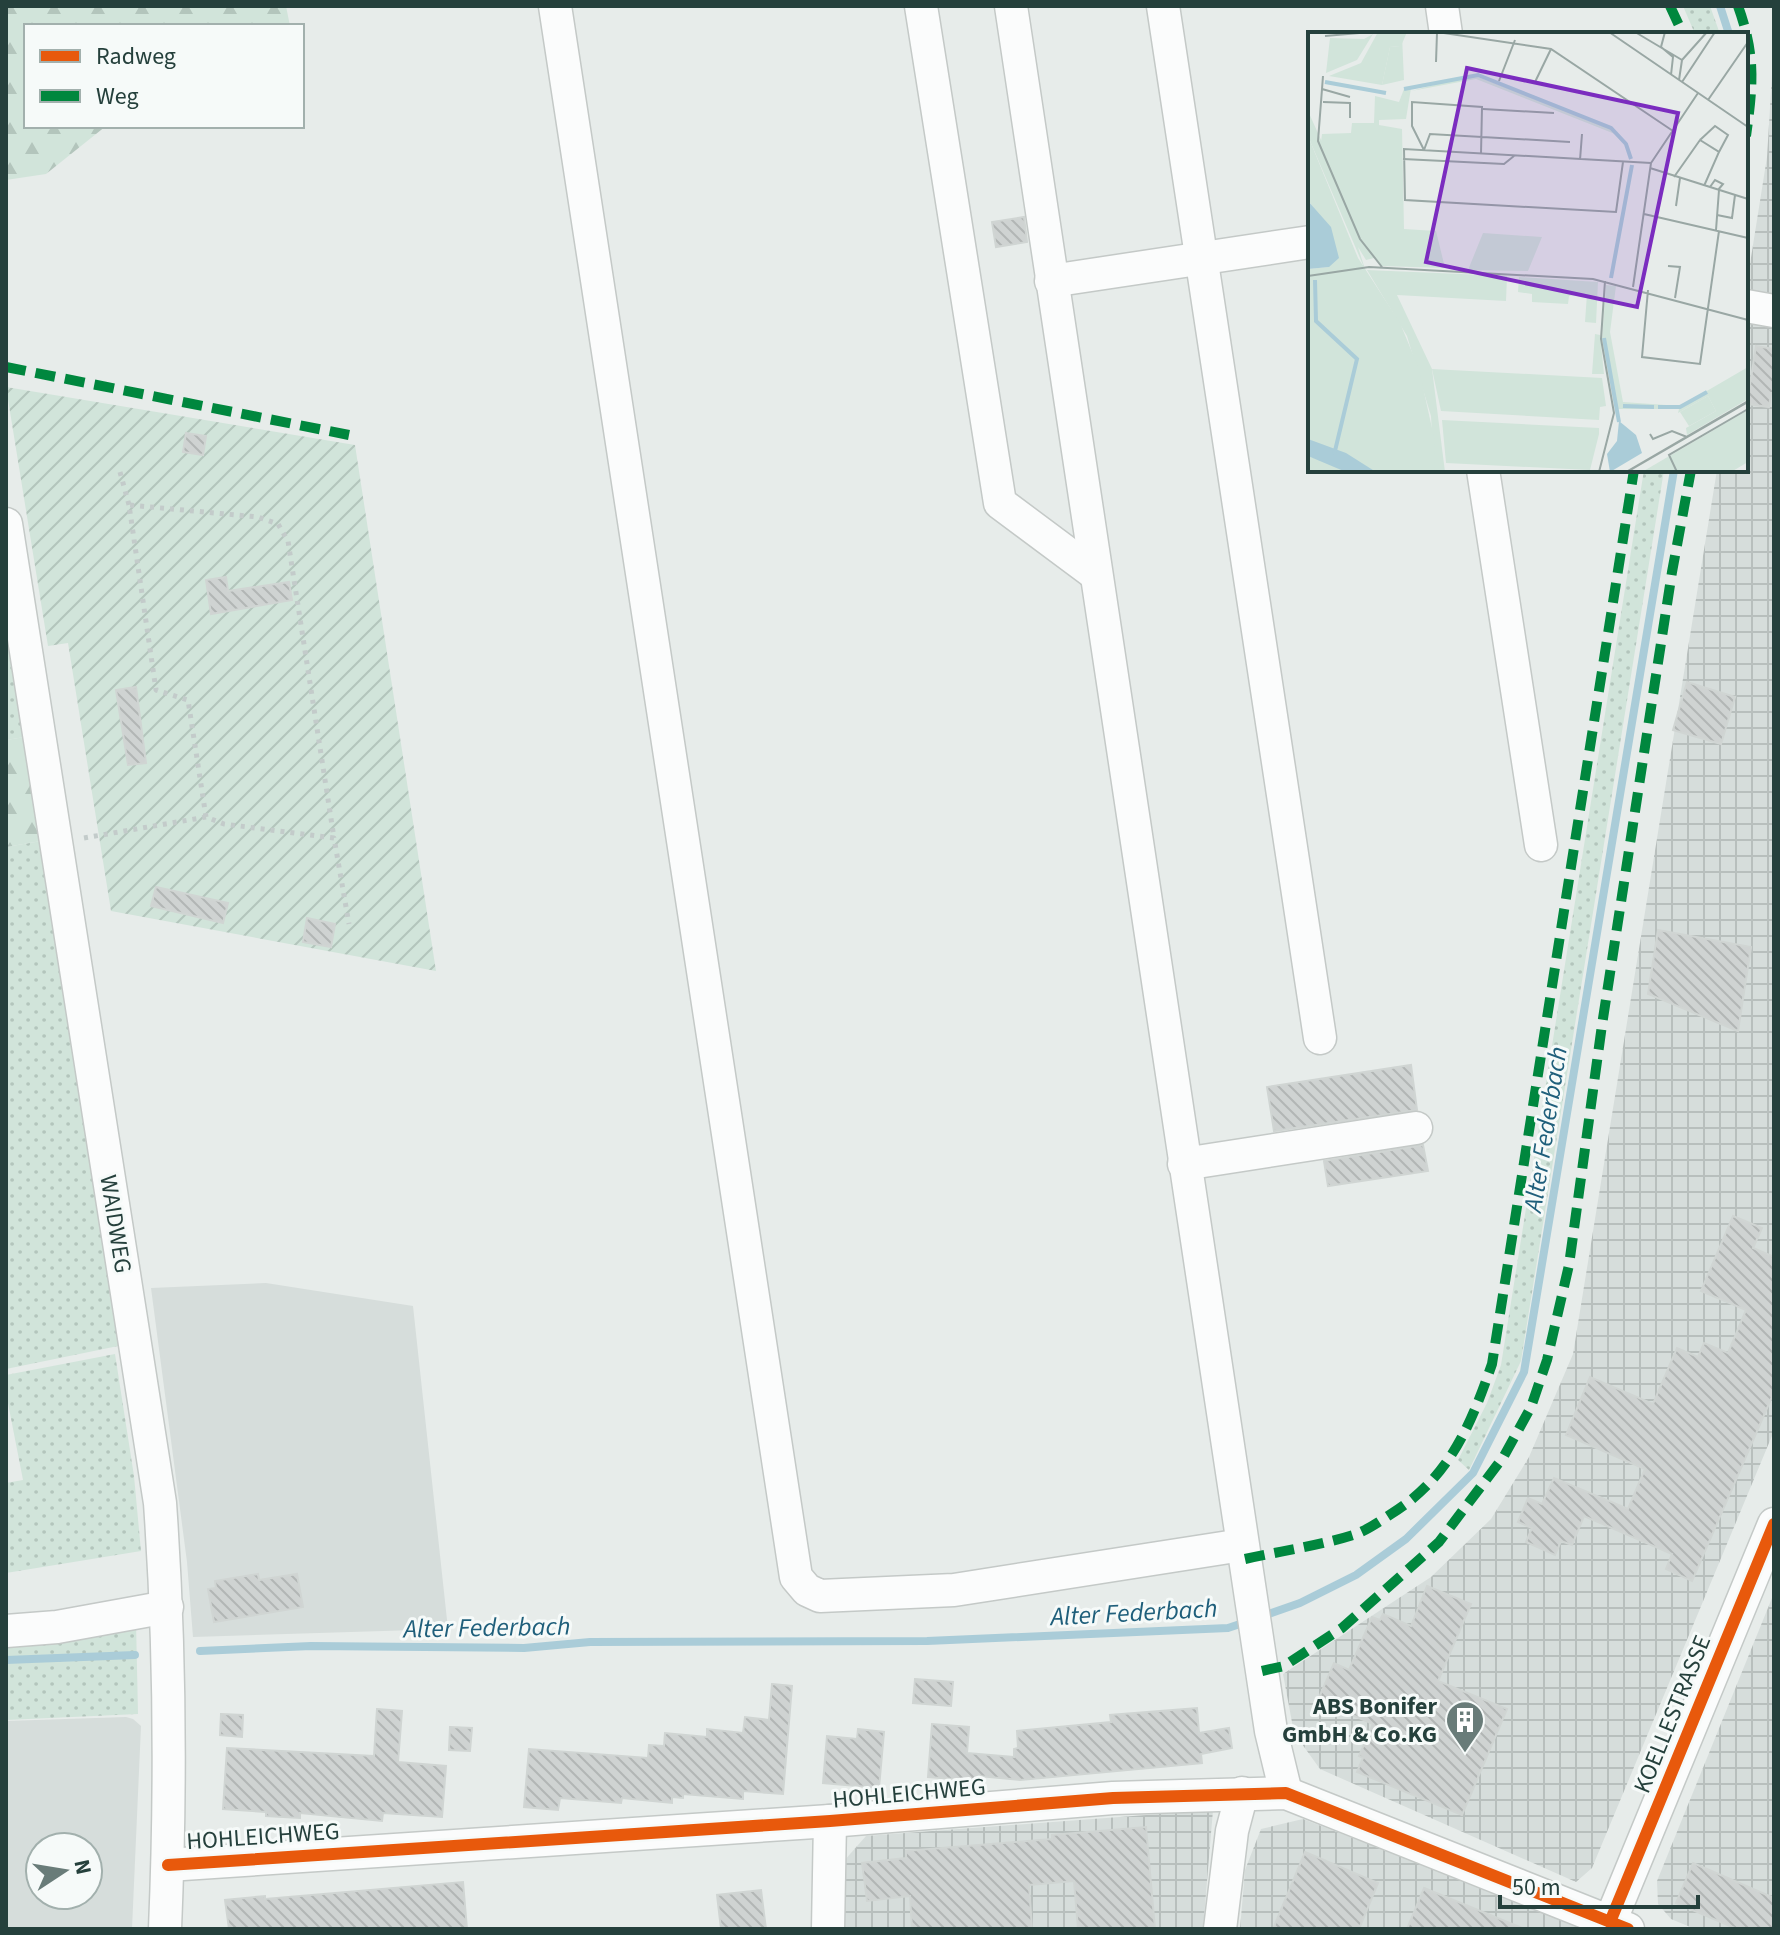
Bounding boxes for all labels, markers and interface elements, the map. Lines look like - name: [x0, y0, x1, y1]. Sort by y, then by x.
- legend: [24, 24, 304, 128]
- inset map: [1308, 32, 1748, 472]
- text: Radweg: [96, 39, 176, 74]
- text: Weg: [96, 79, 139, 114]
- water label: Alter Federbach: [1514, 1044, 1577, 1216]
- street label: WAIDWEG: [90, 1172, 141, 1276]
- water label: Alter Federbach: [1048, 1590, 1218, 1635]
- water label: Alter Federbach: [401, 1608, 571, 1647]
- street label: KOELLESTRASSE: [1625, 1630, 1720, 1799]
- place label: ABS Bonifer GmbH & Co.KG: [1282, 1689, 1437, 1752]
- building icon: ABS Bonifer GmbH & Co.KG: [1444, 1699, 1486, 1754]
- street label: HOHLEICHWEG: [831, 1769, 987, 1818]
- street label: HOHLEICHWEG: [185, 1814, 341, 1859]
- north arrow: [24, 1831, 104, 1911]
- text: N: [65, 1857, 100, 1878]
- scale bar: [1500, 1859, 1698, 1909]
- text: 50 m: [1512, 1870, 1561, 1905]

